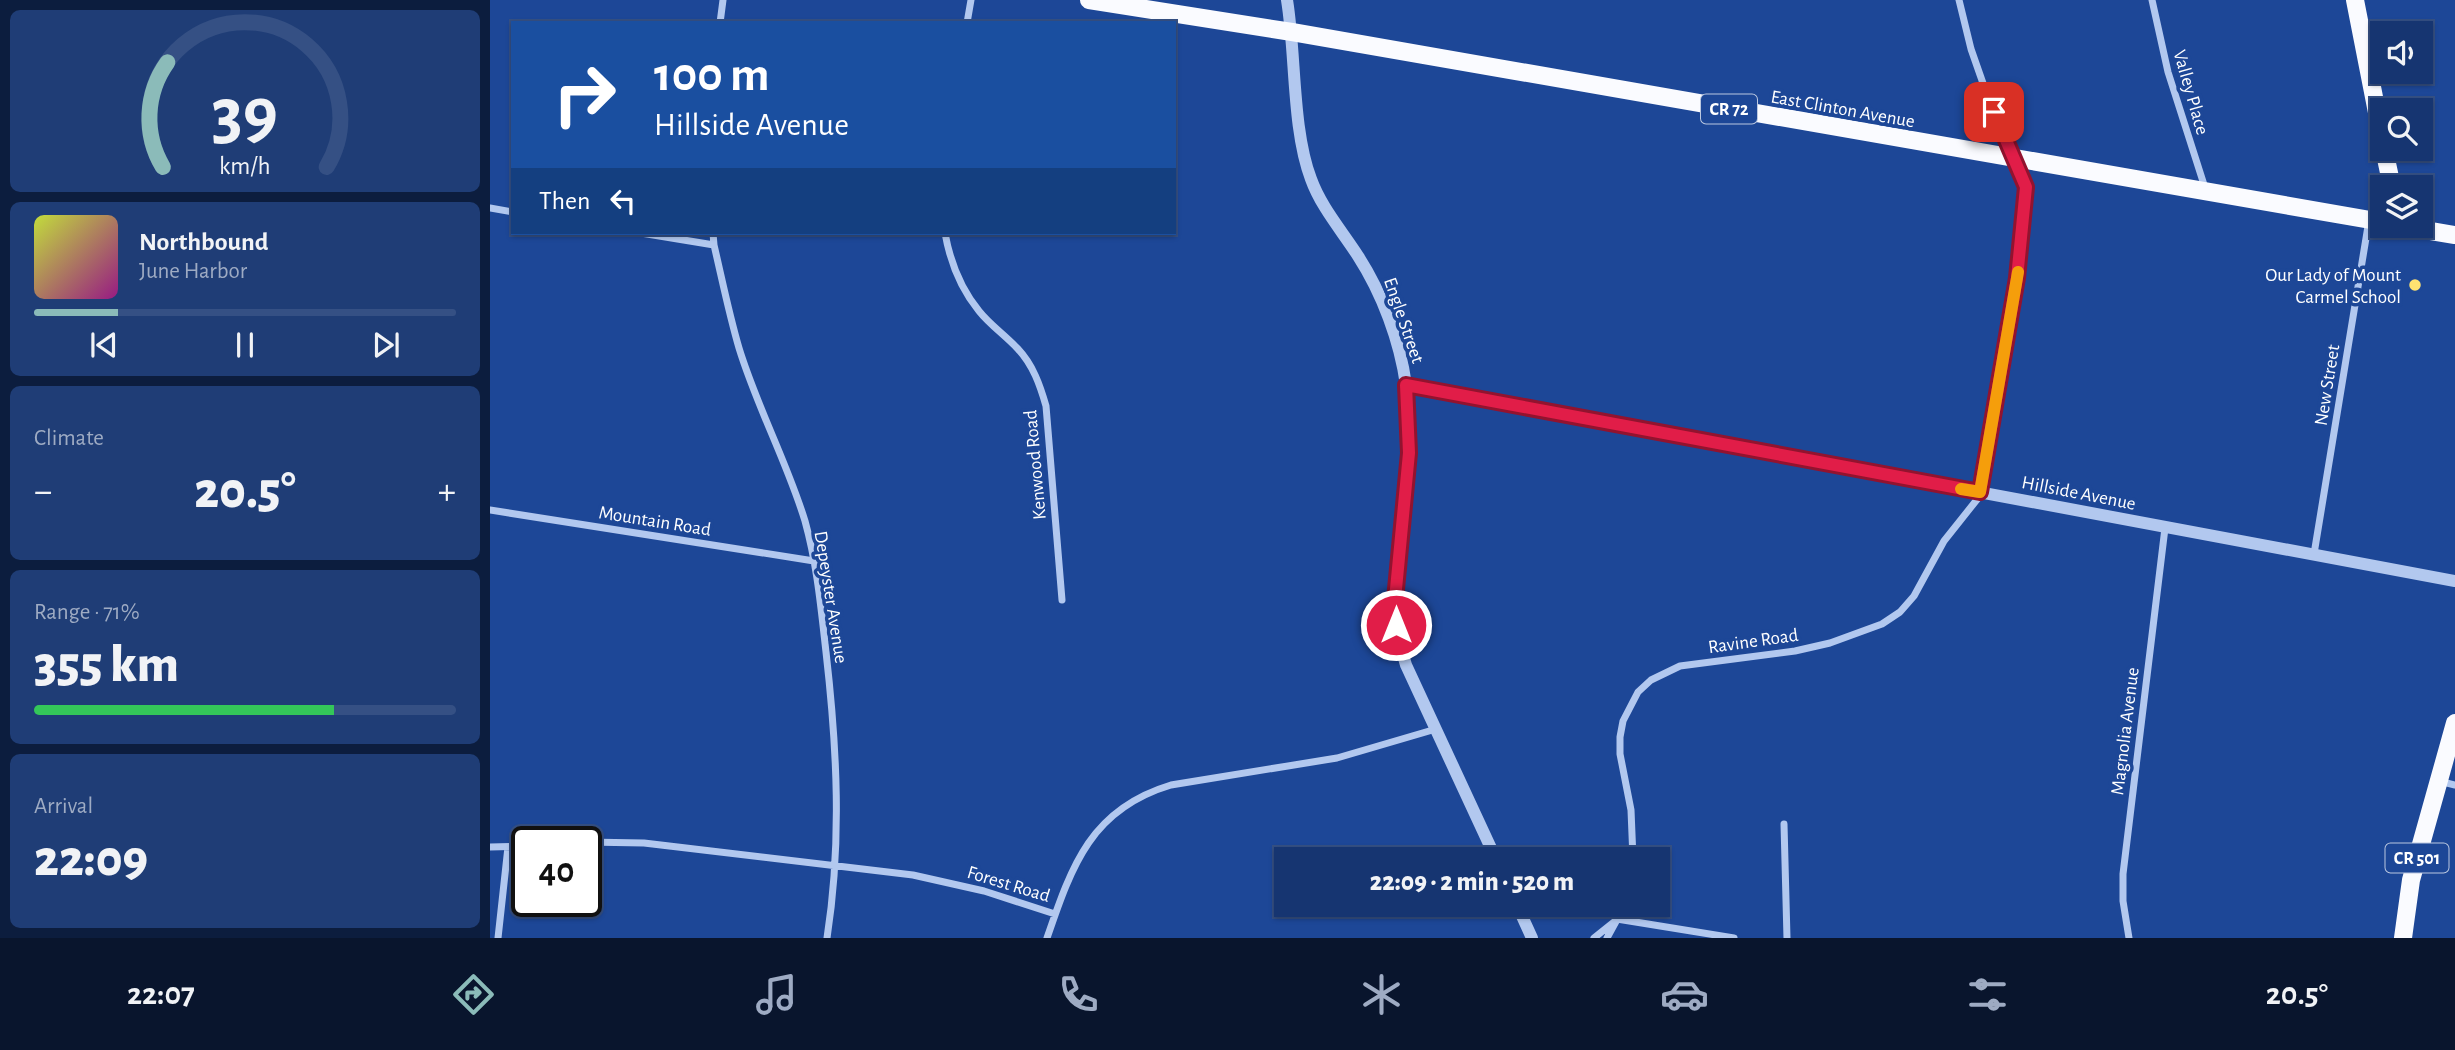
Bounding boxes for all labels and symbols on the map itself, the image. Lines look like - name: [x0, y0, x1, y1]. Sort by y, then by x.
- street label: Valley Place: [2169, 48, 2212, 137]
- pin: [1964, 82, 2024, 142]
- street label: East Clinton Avenue: [1769, 87, 1916, 132]
- road number: CR 72: [1701, 94, 1757, 124]
- place label: Our Lady of Mount Carmel School: [2265, 266, 2401, 307]
- street label: Engle Street: [1380, 275, 1427, 366]
- marker: Our Lady of Mount Carmel School: [2407, 277, 2423, 293]
- street label: New Street: [2312, 343, 2343, 427]
- street label: Kenwood Road: [1021, 409, 1050, 521]
- street label: Hillside Avenue: [2020, 473, 2137, 514]
- street label: Mountain Road: [597, 503, 712, 540]
- street label: Depeyster Avenue: [811, 530, 850, 665]
- position arrow: [1359, 588, 1433, 662]
- street label: Ravine Road: [1707, 626, 1800, 657]
- street label: Magnolia Avenue: [2108, 666, 2143, 796]
- speed limit sign: 40: [511, 826, 602, 917]
- road number: CR 501: [2386, 844, 2448, 872]
- street label: Forest Road: [965, 863, 1052, 906]

